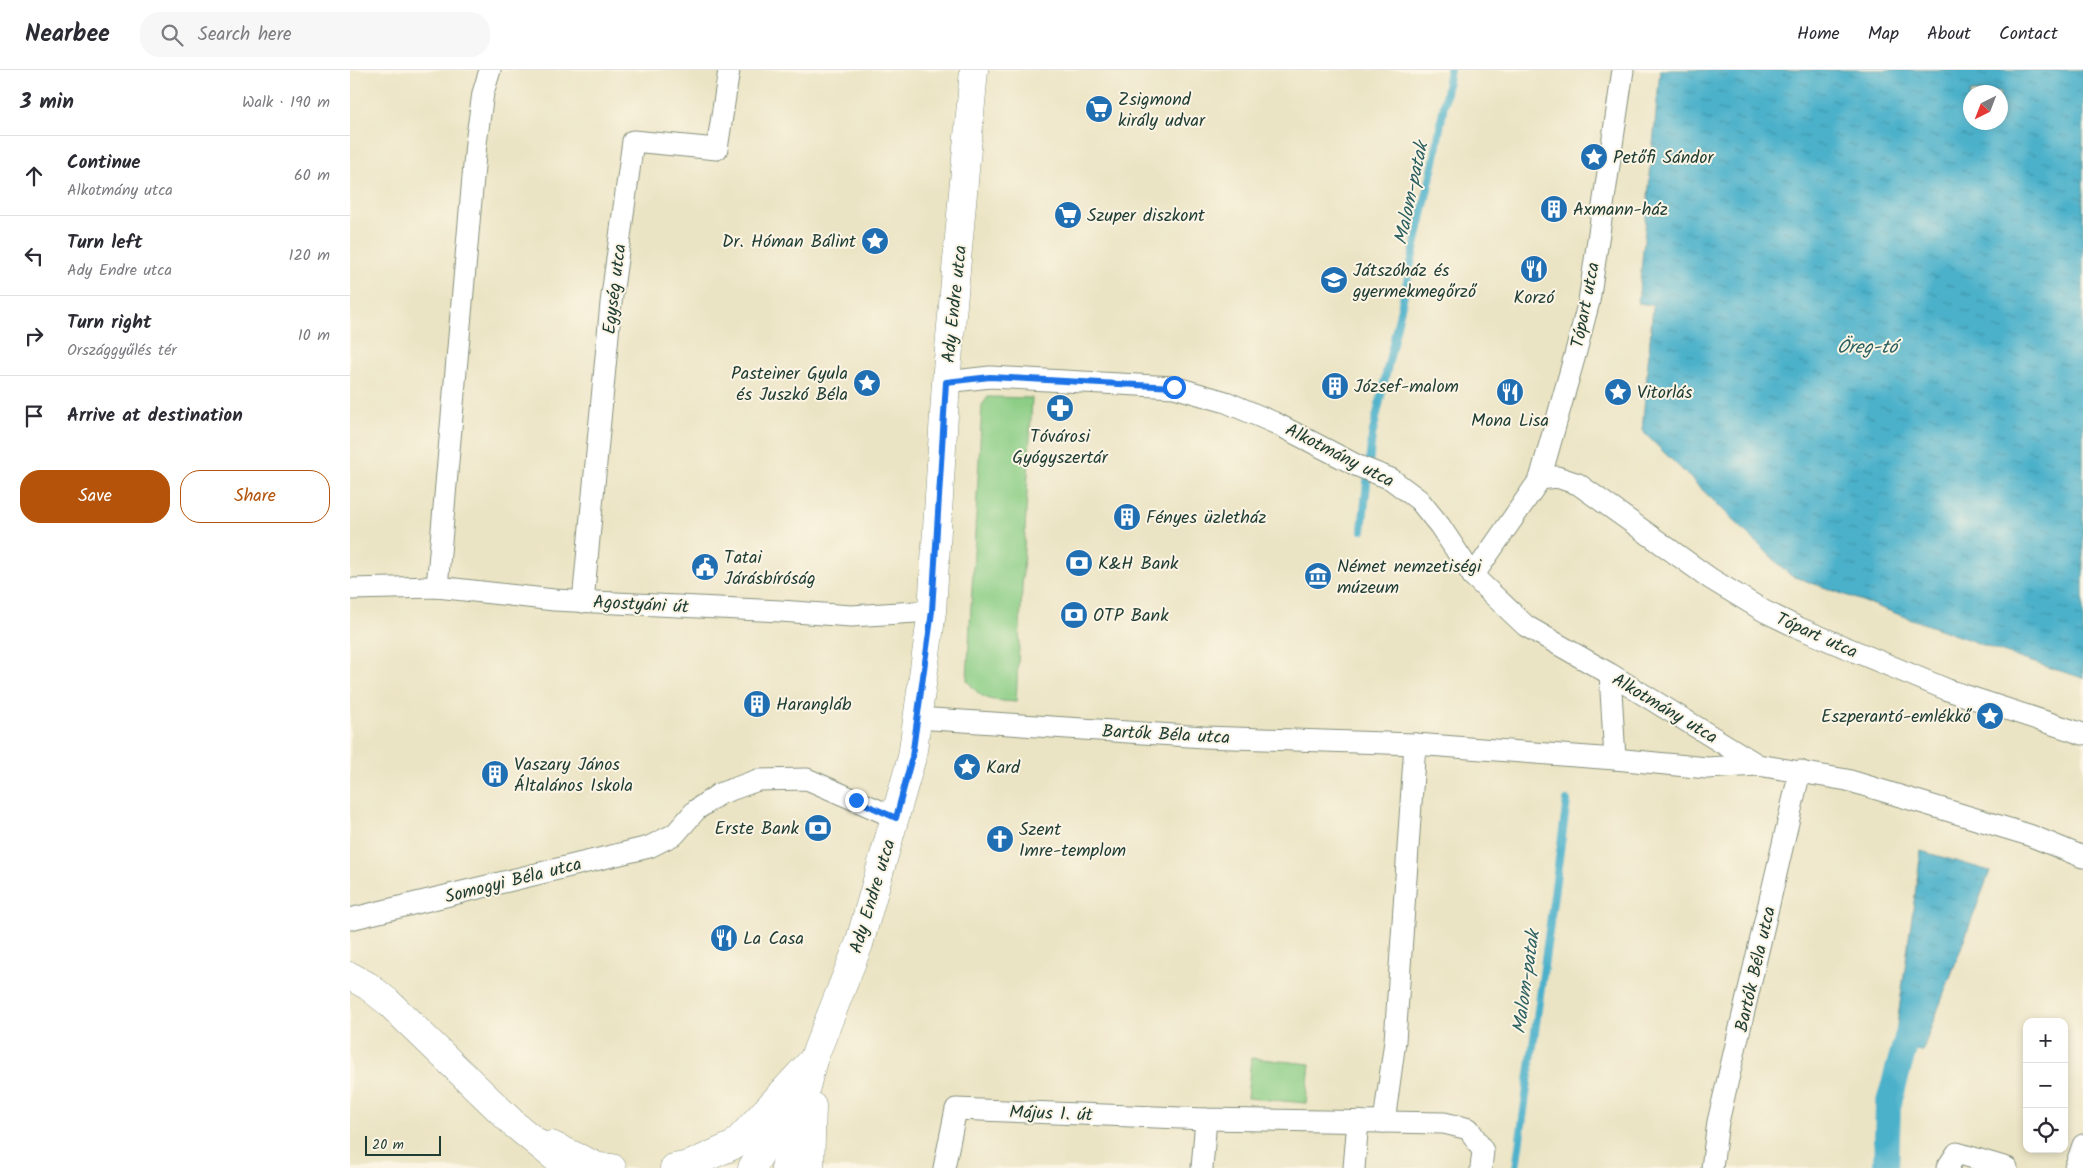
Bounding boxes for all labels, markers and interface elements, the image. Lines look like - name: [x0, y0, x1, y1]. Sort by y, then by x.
- search box: [140, 12, 490, 57]
- text: Nearbee: [25, 15, 110, 54]
- text: Search here: [198, 20, 292, 50]
- text: Home: [1797, 20, 1840, 49]
- text: Map: [1868, 20, 1899, 49]
- text: About: [1927, 20, 1971, 49]
- text: Contact: [1999, 20, 2058, 49]
- icon: search: [158, 21, 186, 49]
- north arrow: [1963, 85, 2008, 130]
- text: 3 min: [20, 86, 74, 119]
- place label: Zsigmond király udvar: [1118, 86, 1206, 136]
- text: Walk · 190 m: [242, 90, 330, 115]
- supermarket icon: Zsigmond király udvar: [1084, 94, 1114, 124]
- water label: Malom-patak: [1386, 136, 1438, 247]
- place icon: Petőfi Sándor: [1579, 142, 1609, 172]
- place label: Petőfi Sándor: [1613, 144, 1714, 173]
- text: Continue: [67, 148, 140, 178]
- icon: ahead: [20, 162, 48, 190]
- text: 60 m: [294, 163, 330, 188]
- text: Alkotmány utca: [67, 178, 173, 203]
- building icon: Axmann-ház: [1539, 194, 1569, 224]
- place label: Axmann-ház: [1573, 196, 1668, 225]
- supermarket icon: Szuper diszkont: [1053, 200, 1083, 230]
- place label: Szuper diszkont: [1087, 202, 1206, 231]
- place icon: Dr. Hóman Bálint: [860, 226, 890, 256]
- text: Turn left: [67, 228, 142, 258]
- place label: Dr. Hóman Bálint: [722, 228, 857, 257]
- icon: left: [20, 242, 48, 270]
- street label: Egység utca: [596, 242, 635, 336]
- text: 120 m: [289, 243, 330, 268]
- street label: Ady Endre utca: [935, 244, 976, 364]
- restaurant icon: Korzó: [1519, 254, 1549, 284]
- place label: Játszóház és gyermekmegőrző: [1352, 257, 1478, 307]
- text: Ady Endre utca: [67, 258, 172, 283]
- street label: Tópart utca: [1564, 260, 1609, 351]
- school or university icon: Játszóház és gyermekmegőrző: [1319, 265, 1349, 295]
- place label: Korzó: [1514, 284, 1555, 313]
- text: Turn right: [67, 308, 152, 338]
- icon: right: [20, 322, 48, 350]
- text: 10 m: [298, 323, 330, 348]
- water label: Öreg-tó: [1837, 333, 1901, 363]
- text: Országgyűlés tér: [67, 338, 177, 363]
- place label: Pasteiner Gyula és Juszkó Béla: [731, 360, 848, 410]
- place icon: Pasteiner Gyula és Juszkó Béla: [852, 368, 882, 398]
- building icon: József-malom: [1320, 371, 1350, 401]
- place label: József-malom: [1354, 373, 1459, 402]
- route start: [1163, 376, 1186, 399]
- restaurant icon: Mona Lisa: [1495, 377, 1525, 407]
- place icon: Vitorlás: [1603, 377, 1633, 407]
- place label: Vitorlás: [1637, 379, 1693, 408]
- pharmacy icon: Tóvárosi Gyógyszertár: [1045, 393, 1075, 423]
- text: Arrive at destination: [67, 401, 243, 431]
- icon: arrive: [20, 402, 48, 430]
- place label: Mona Lisa: [1471, 407, 1549, 436]
- street label: Alkotmány utca: [1280, 416, 1399, 496]
- place label: Tóvárosi Gyógyszertár: [1012, 423, 1109, 473]
- button: Save: [20, 470, 170, 523]
- button: Share: [180, 470, 330, 523]
- building icon: Fényes üzletház: [1112, 502, 1142, 532]
- place label: Fényes üzletház: [1146, 504, 1266, 533]
- place label: Tatai Járásbíróság: [724, 544, 816, 594]
- bank icon: K&H Bank: [1064, 548, 1094, 578]
- place label: K&H Bank: [1098, 550, 1179, 579]
- public building icon: Tatai Járásbíróság: [690, 552, 720, 582]
- place label: Német nemzetiségi múzeum: [1337, 553, 1482, 603]
- museum icon: Német nemzetiségi múzeum: [1303, 561, 1333, 591]
- street label: Agostyáni út: [592, 589, 691, 623]
- bank icon: OTP Bank: [1059, 600, 1089, 630]
- place label: OTP Bank: [1093, 602, 1169, 631]
- street label: Tópart utca: [1771, 605, 1862, 667]
- street label: Alkotmány utca: [1606, 666, 1723, 752]
- building icon: Harangláb: [742, 689, 772, 719]
- place label: Harangláb: [776, 691, 852, 720]
- place icon: Eszperantó-emlékkő: [1975, 701, 2005, 731]
- place label: Eszperantó-emlékkő: [1821, 703, 1973, 732]
- street label: Bartók Béla utca: [1101, 718, 1231, 753]
- place label: Vaszary János Általános Iskola: [514, 751, 633, 801]
- place icon: Kard: [952, 752, 982, 782]
- place label: Kard: [986, 754, 1021, 783]
- building icon: Vaszary János Általános Iskola: [480, 759, 510, 789]
- route end: [845, 789, 868, 812]
- bank icon: Erste Bank: [803, 813, 833, 843]
- place label: Erste Bank: [715, 815, 800, 844]
- place label: Szent Imre-templom: [1019, 816, 1126, 866]
- church icon: Szent Imre-templom: [985, 824, 1015, 854]
- street label: Ady Endre utca: [842, 836, 905, 957]
- street label: Somogyi Béla utca: [442, 850, 585, 912]
- street label: Bartók Béla utca: [1728, 904, 1785, 1035]
- restaurant icon: La Casa: [709, 923, 739, 953]
- place label: La Casa: [743, 925, 804, 954]
- water label: Malom-patak: [1505, 926, 1550, 1036]
- map controls: [2023, 1018, 2068, 1153]
- button: +: [2023, 1018, 2068, 1063]
- button: −: [2023, 1063, 2068, 1108]
- street label: Május 1. út: [1009, 1099, 1094, 1130]
- button: locate: [2023, 1108, 2068, 1153]
- scale bar: [365, 1133, 441, 1156]
- text: 20 m: [372, 1134, 404, 1156]

